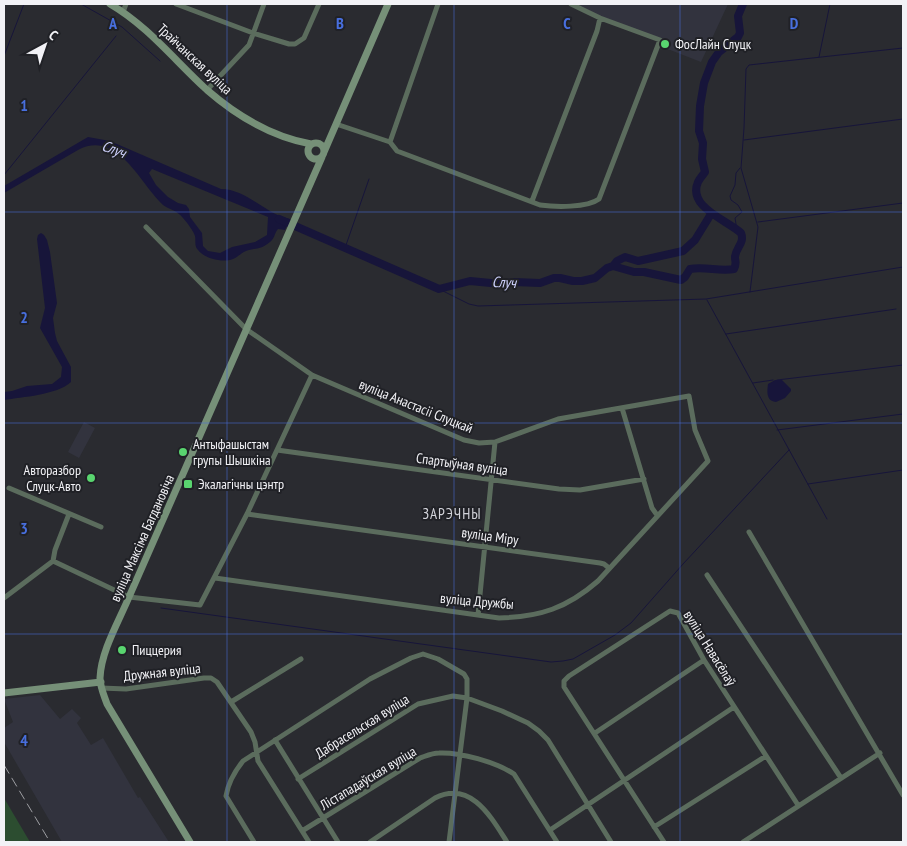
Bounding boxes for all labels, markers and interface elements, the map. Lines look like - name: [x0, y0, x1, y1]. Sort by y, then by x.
- text: A: [108, 13, 118, 33]
- text: B: [336, 13, 344, 33]
- text: C: [563, 13, 571, 33]
- text: D: [790, 13, 799, 33]
- north arrow: [20, 20, 70, 70]
- street label: Трайчанская вуліца: [154, 20, 236, 98]
- text: С: [45, 26, 62, 44]
- place label: ФосЛайн Слуцк: [675, 35, 752, 53]
- marker: ФосЛайн Слуцк: [659, 38, 671, 50]
- text: 1: [20, 95, 28, 115]
- water label: Случ: [99, 136, 130, 163]
- water label: Случ: [492, 272, 517, 292]
- text: 2: [20, 307, 28, 327]
- street label: вуліца Анастасіі Слуцкай: [356, 375, 476, 437]
- place label: Антыфашыстам групы Шышкіна: [193, 435, 271, 469]
- marker: Антыфашыстам групы Шышкіна: [177, 446, 189, 458]
- street label: Спартыўная вуліца: [415, 449, 509, 479]
- place label: Авторазбор Слуцк-Авто: [24, 461, 81, 495]
- marker: Авторазбор Слуцк-Авто: [85, 472, 97, 484]
- street label: вуліца Максіма Багдановіча: [106, 472, 178, 604]
- place label: Экалагічны цэнтр: [198, 475, 284, 493]
- marker: Экалагічны цэнтр: [182, 478, 194, 490]
- district label: ЗАРЭЧНЫ: [422, 504, 482, 523]
- text: 3: [20, 518, 28, 538]
- street label: вуліца Міру: [460, 523, 520, 549]
- street label: вуліца Дружбы: [439, 589, 515, 613]
- street label: вуліца Навасёлаў: [680, 607, 741, 690]
- place label: Пиццерия: [132, 641, 181, 659]
- marker: Пиццерия: [116, 644, 128, 656]
- street label: Дружная вуліца: [122, 659, 202, 685]
- street label: Дабрасельская вуліца: [312, 690, 412, 762]
- text: 4: [20, 730, 28, 750]
- street label: Лістападаўская вуліца: [316, 742, 419, 814]

